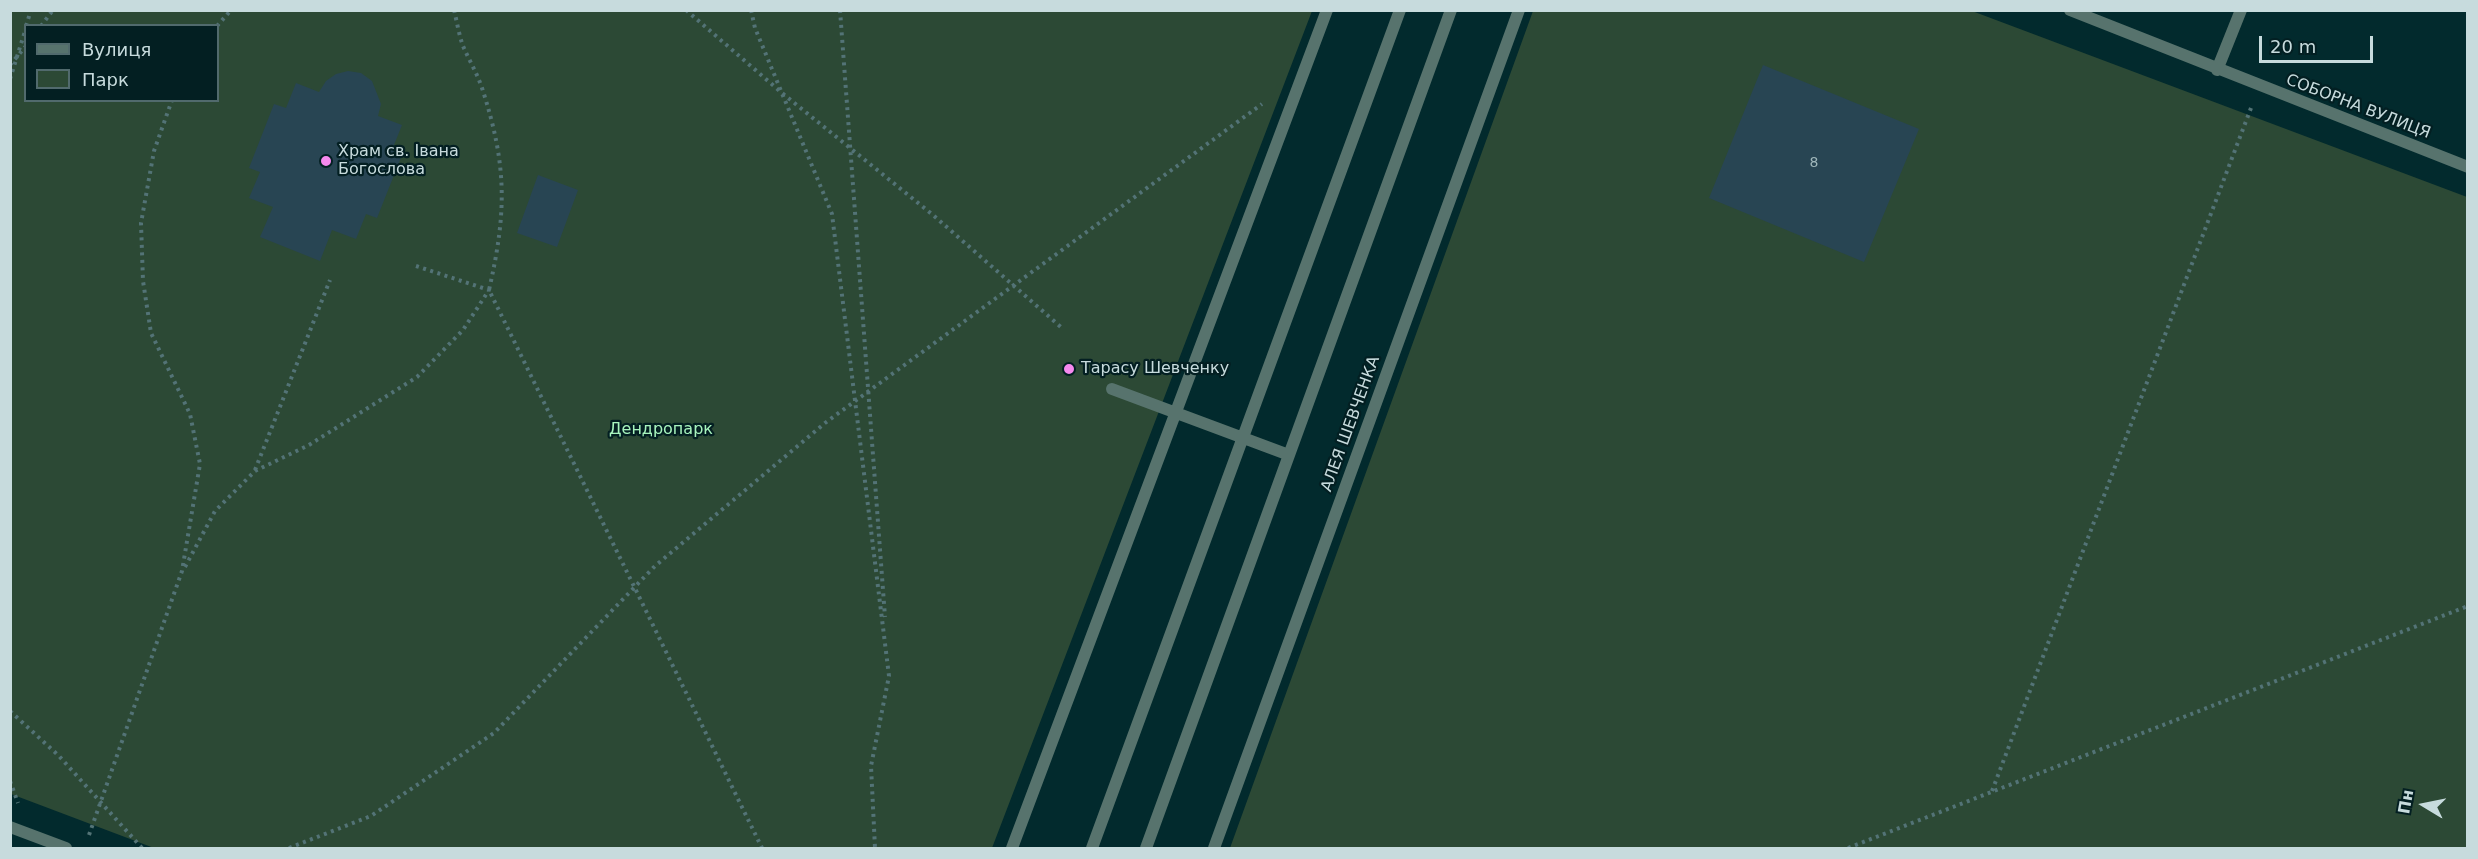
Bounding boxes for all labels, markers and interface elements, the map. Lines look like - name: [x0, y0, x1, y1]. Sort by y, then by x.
- legend: [24, 24, 219, 102]
- scale bar: [2262, 24, 2376, 62]
- text: 20 m: [2270, 36, 2316, 57]
- text: Вулиця: [82, 39, 151, 60]
- text: Парк: [82, 69, 129, 90]
- street label: СОБОРНА ВУЛИЦЯ: [2283, 71, 2433, 143]
- place label: Храм св. Iвана Богослова: [338, 142, 459, 180]
- marker: Храм св. Iвана Богослова: [319, 154, 333, 168]
- house number: 8: [1810, 155, 1818, 171]
- street label: АЛЕЯ ШЕВЧЕНКА: [1318, 354, 1384, 494]
- place label: Тарасу Шевченку: [1081, 359, 1229, 379]
- marker: Тарасу Шевченку: [1062, 362, 1076, 376]
- park label: Дендропарк: [609, 420, 713, 440]
- north arrow: [2394, 775, 2454, 835]
- text: Пн: [2394, 788, 2417, 815]

